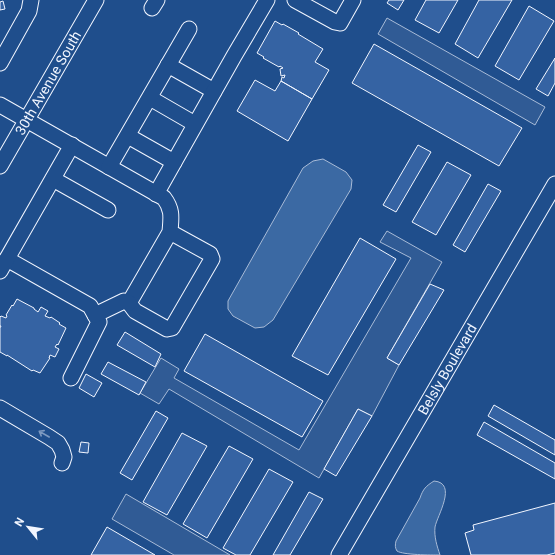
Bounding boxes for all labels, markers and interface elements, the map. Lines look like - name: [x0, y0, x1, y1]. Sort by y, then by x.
- street label: 30th Avenue South: [12, 28, 84, 138]
- street label: Belsly Boulevard: [415, 321, 480, 417]
- one-way arrow: [38, 429, 50, 437]
- north arrow: [8, 507, 48, 547]
- text: N: [12, 515, 27, 529]

